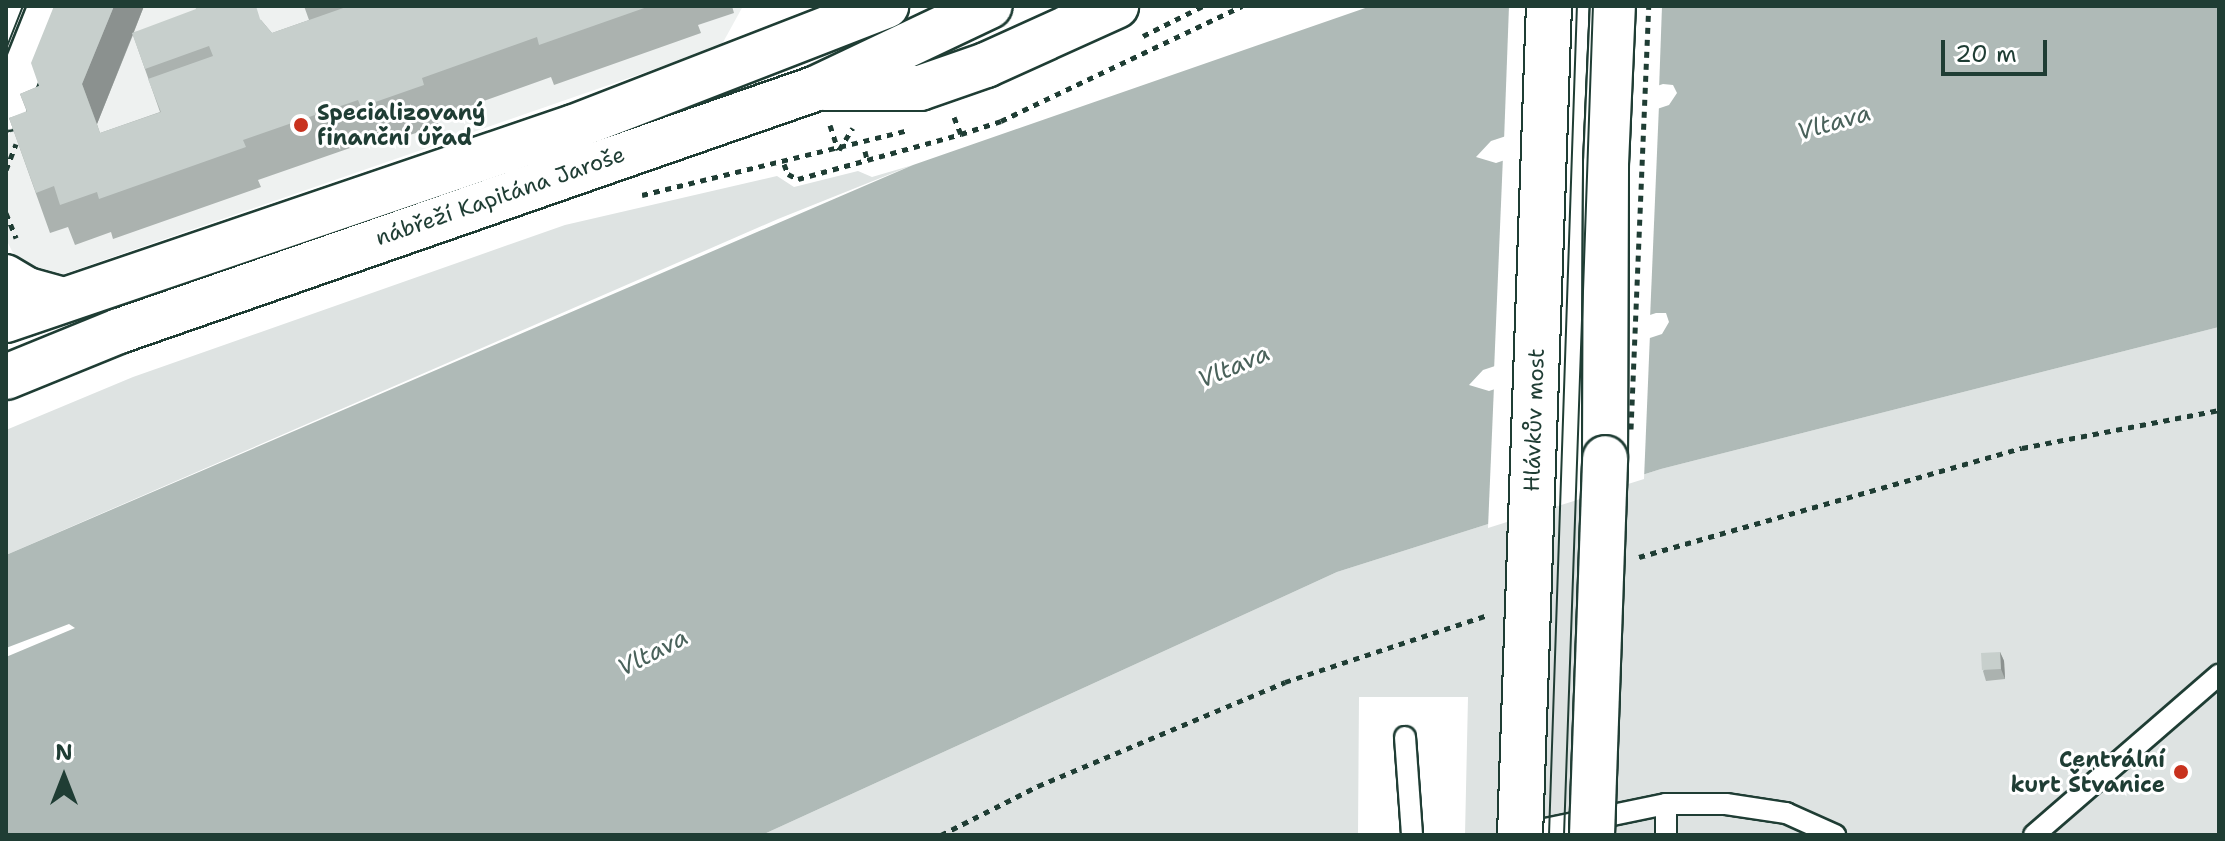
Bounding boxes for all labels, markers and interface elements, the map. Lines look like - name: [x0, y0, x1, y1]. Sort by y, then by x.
- scale bar: [1945, 24, 2051, 74]
- text: 20 m: [1955, 38, 2017, 70]
- place label: Specializovaný finanční úřad: [317, 99, 485, 150]
- water label: Vltava: [1794, 99, 1874, 147]
- marker: Specializovaný finanční úřad: [292, 116, 310, 134]
- street label: nábřeží Kapitána Jaroše: [372, 141, 628, 251]
- water label: Vltava: [1194, 339, 1274, 395]
- street label: Hlávkův most: [1518, 348, 1550, 492]
- water label: Vltava: [613, 623, 693, 683]
- north arrow: [24, 737, 104, 817]
- text: N: [55, 738, 73, 767]
- place label: Centrální kurt Štvanice: [2011, 746, 2165, 798]
- marker: Centrální kurt Štvanice: [2172, 763, 2190, 781]

